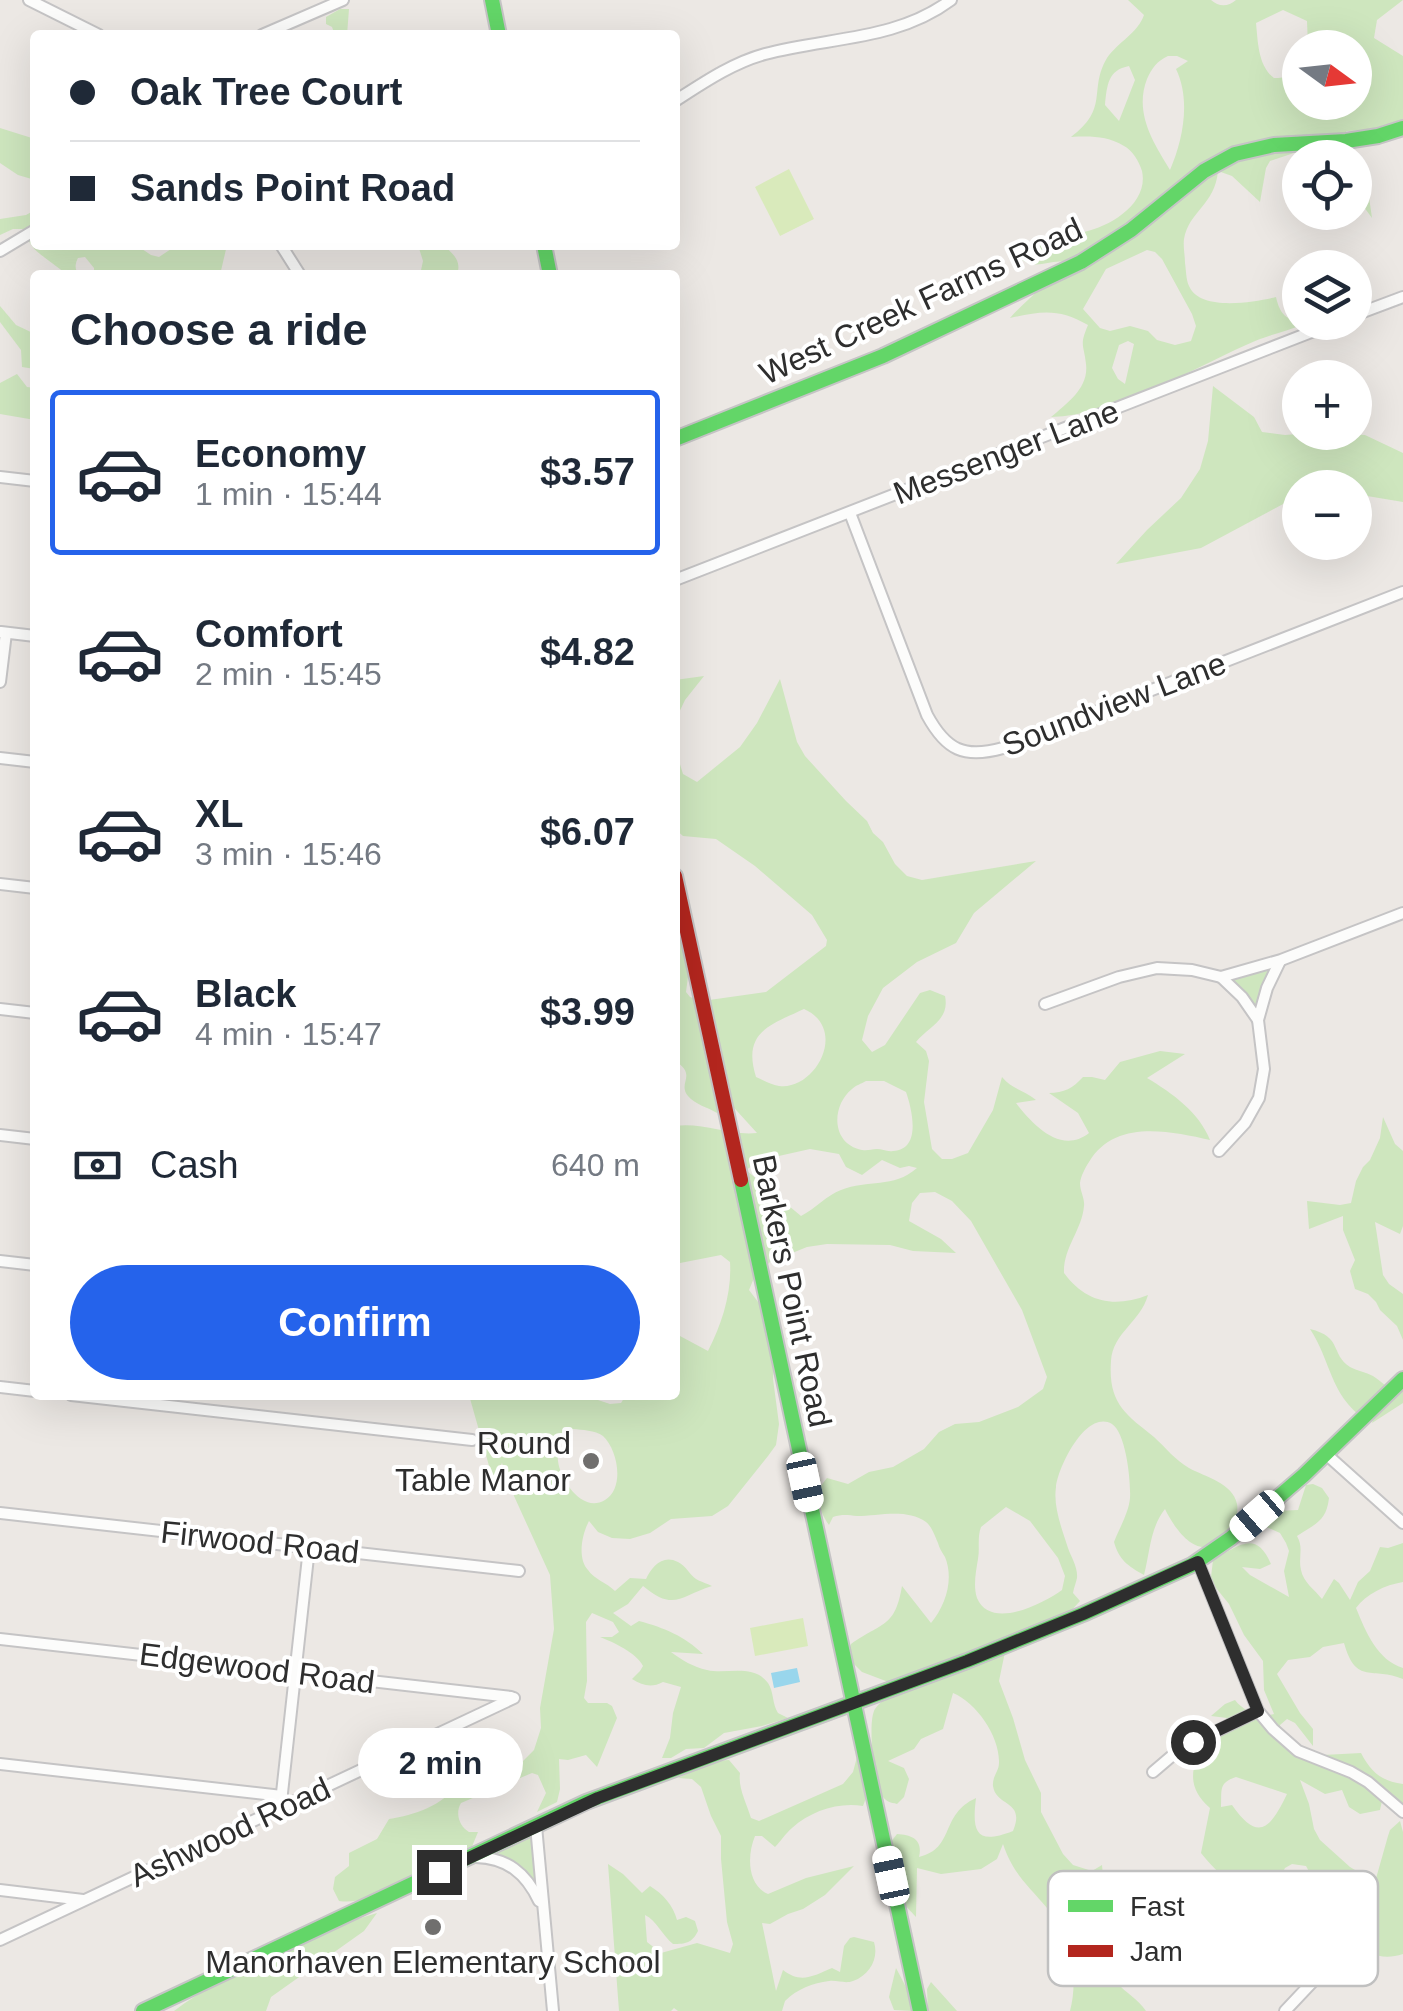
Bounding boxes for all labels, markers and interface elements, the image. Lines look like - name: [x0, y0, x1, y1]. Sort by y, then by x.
- north arrow: [1282, 30, 1372, 120]
- map controls: [1282, 30, 1372, 560]
- text: Oak Tree Court: [130, 71, 402, 113]
- button: locate: [1282, 140, 1372, 230]
- text: Sands Point Road: [130, 167, 455, 209]
- street label: West Creek Farms Road: [754, 210, 1088, 392]
- button: layers: [1282, 250, 1372, 340]
- text: Choose a ride: [70, 304, 368, 355]
- button: +: [1282, 360, 1372, 450]
- street label: Messenger Lane: [888, 392, 1124, 512]
- icon: car: [75, 428, 165, 518]
- text: Economy: [195, 433, 366, 475]
- text: $3.57: [540, 451, 635, 493]
- button: −: [1282, 470, 1372, 560]
- text: 1 min · 15:44: [195, 476, 382, 512]
- icon: car: [75, 608, 165, 698]
- text: Comfort: [195, 613, 343, 655]
- text: $4.82: [540, 631, 635, 673]
- street label: Soundview Lane: [997, 645, 1231, 763]
- text: 2 min · 15:45: [195, 656, 382, 692]
- icon: car: [75, 788, 165, 878]
- text: XL: [195, 793, 244, 835]
- text: $6.07: [540, 811, 635, 853]
- text: 3 min · 15:46: [195, 836, 382, 872]
- icon: car: [75, 968, 165, 1058]
- text: Black: [195, 973, 296, 1015]
- text: $3.99: [540, 991, 635, 1033]
- text: 4 min · 15:47: [195, 1016, 382, 1052]
- icon: cash: [70, 1138, 125, 1193]
- text: Cash: [150, 1144, 239, 1186]
- text: 640 m: [551, 1147, 640, 1183]
- street label: Barkers Point Road: [746, 1152, 838, 1430]
- button: Confirm: [70, 1265, 640, 1380]
- place label: Round Table Manor: [395, 1425, 571, 1498]
- marker: Round Table Manor: [580, 1450, 602, 1472]
- car: [784, 1450, 826, 1514]
- car: [1225, 1485, 1289, 1547]
- street label: Firwood Road: [159, 1514, 361, 1570]
- street label: Edgewood Road: [137, 1636, 377, 1700]
- route start: [1171, 1720, 1216, 1765]
- callout: 2 min: [356, 1727, 522, 1797]
- text: 2 min: [399, 1745, 482, 1781]
- street label: Ashwood Road: [124, 1770, 336, 1894]
- car: [870, 1844, 912, 1908]
- route end: [417, 1850, 462, 1895]
- legend: [1048, 1871, 1378, 1986]
- text: Fast: [1130, 1891, 1185, 1922]
- marker: Manorhaven Elementary School: [422, 1916, 444, 1938]
- text: Jam: [1130, 1936, 1183, 1967]
- place label: Manorhaven Elementary School: [205, 1944, 661, 1980]

